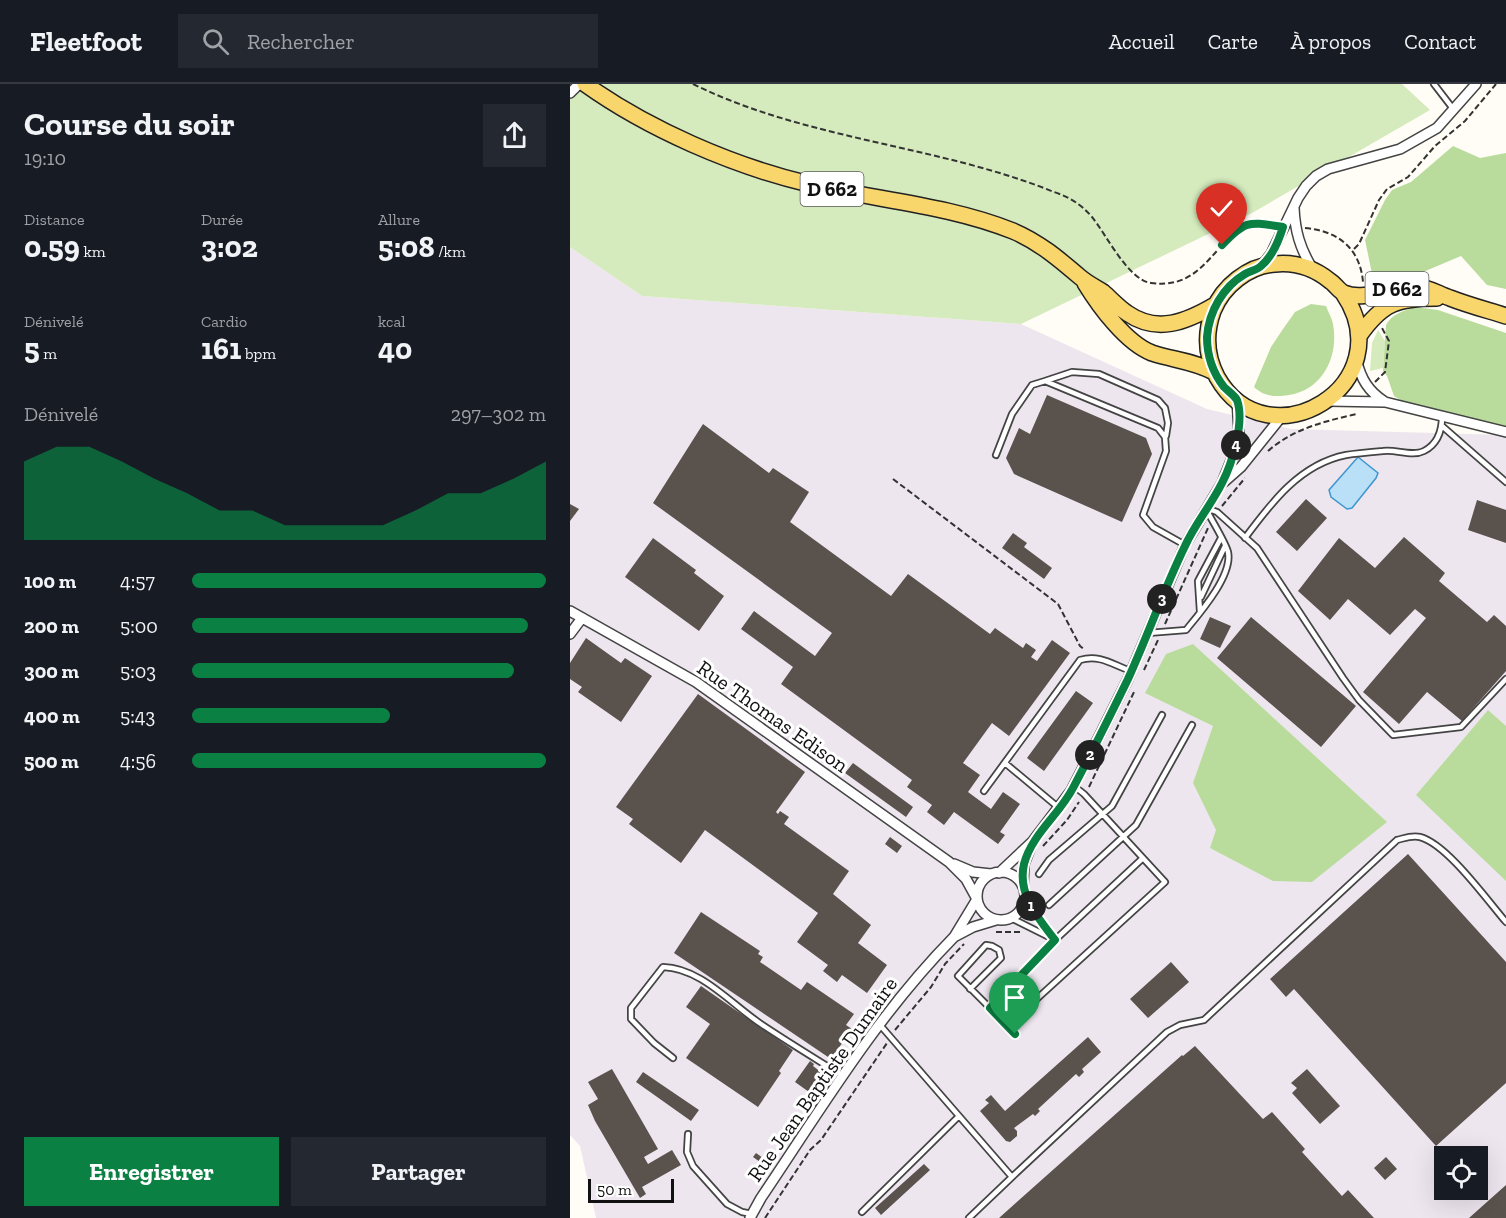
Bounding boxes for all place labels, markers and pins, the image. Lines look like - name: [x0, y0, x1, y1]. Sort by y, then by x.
- pin: [1196, 183, 1247, 245]
- pin: 4: [1221, 430, 1251, 460]
- pin: 3: [1147, 584, 1177, 614]
- pin: 2: [1075, 740, 1105, 770]
- pin: 1: [1016, 891, 1046, 921]
- pin: [989, 972, 1040, 1034]

